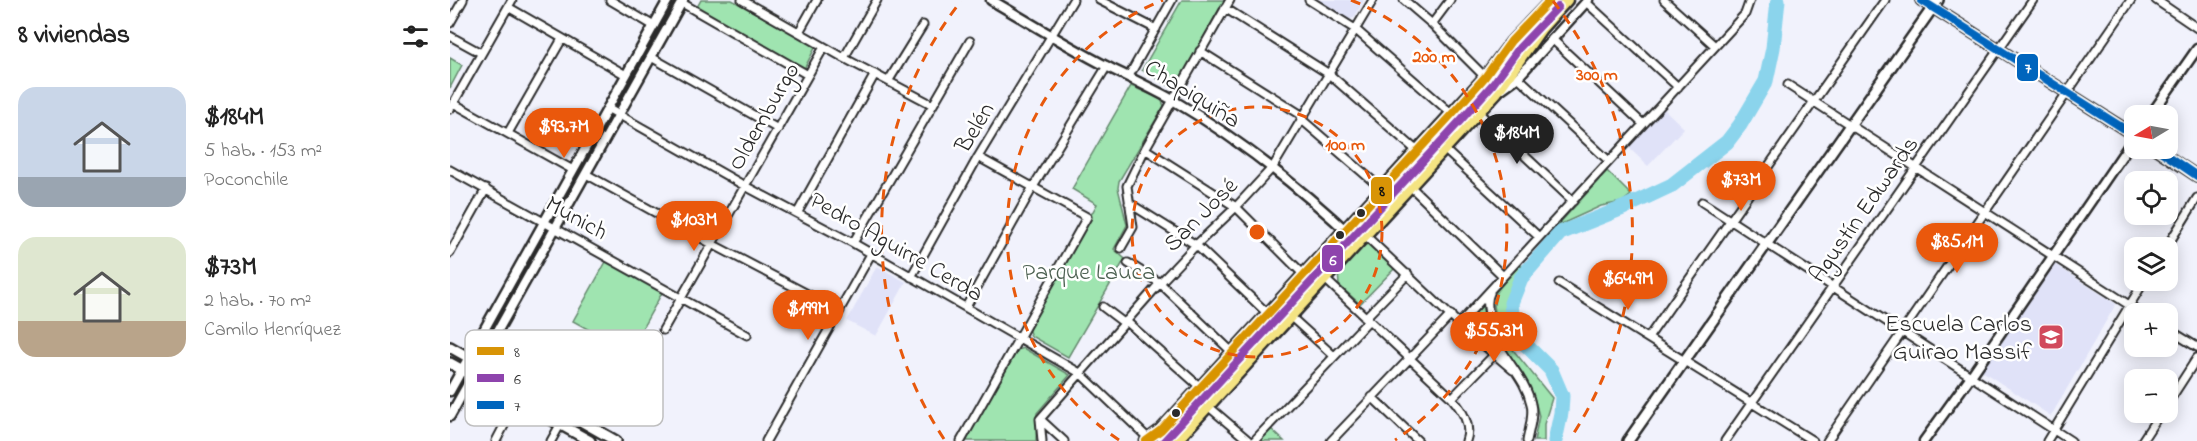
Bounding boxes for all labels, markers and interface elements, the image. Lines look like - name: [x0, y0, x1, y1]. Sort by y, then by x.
- text: 8 viviendas: [18, 17, 130, 55]
- icon: filters: [399, 20, 432, 53]
- text: 200 m: [1412, 45, 1456, 71]
- street label: Chapiquiña: [1137, 52, 1247, 138]
- line badge: 7: [2016, 53, 2039, 82]
- street label: Oldemburgo: [720, 57, 810, 178]
- text: 7: [2025, 57, 2032, 81]
- text: 300 m: [1575, 63, 1618, 89]
- street label: Belén: [947, 96, 1005, 161]
- text: $184M: [204, 99, 264, 137]
- north arrow: [2124, 105, 2178, 159]
- map controls: [2124, 105, 2178, 423]
- pin: $93.7M: [515, 108, 613, 159]
- icon: home: [66, 111, 138, 183]
- text: $93.7M: [539, 113, 589, 142]
- pin: $184M: [1475, 114, 1559, 165]
- text: $184M: [1494, 119, 1540, 148]
- street label: Agustín Edwards: [1802, 130, 1929, 291]
- text: 100 m: [1325, 133, 1365, 159]
- text: 5 hab. · 153 m²: [204, 137, 322, 166]
- pin: $73M: [1705, 161, 1777, 212]
- text: Poconchile: [204, 166, 288, 195]
- text: $73M: [1721, 166, 1761, 195]
- street label: San José: [1156, 170, 1247, 261]
- button: locate: [2124, 171, 2178, 225]
- line badge: 8: [1370, 176, 1393, 205]
- text: 8: [1378, 180, 1385, 204]
- street label: Pedro Aguirre Cerda: [802, 184, 989, 312]
- street label: Munich: [538, 188, 613, 251]
- pin: $103M: [652, 201, 736, 252]
- text: $103M: [670, 206, 718, 235]
- unlabelled marker: [1355, 207, 1367, 219]
- centre of rings: [1247, 222, 1267, 242]
- pin: $85.1M: [1908, 223, 2006, 274]
- text: $85.1M: [1930, 228, 1984, 257]
- unlabelled marker: [1334, 229, 1346, 241]
- button: layers: [2124, 237, 2178, 291]
- line badge: 6: [1321, 244, 1344, 273]
- text: $73M: [204, 249, 257, 287]
- text: 6: [1328, 249, 1337, 273]
- park label: Parque Lauca: [1023, 256, 1155, 291]
- pin: $64.9M: [1579, 260, 1677, 311]
- icon: home: [66, 261, 138, 333]
- text: $64.9M: [1602, 265, 1654, 294]
- text: 2 hab. · 70 m²: [204, 287, 311, 316]
- pin: $199M: [766, 290, 850, 341]
- text: $199M: [787, 295, 829, 324]
- button: +: [2124, 303, 2178, 357]
- place label: Escuela Carlos Guirao Massif: [1885, 308, 2033, 371]
- pin: $55.3M: [1445, 312, 1543, 363]
- text: Camilo Henríquez: [204, 316, 341, 345]
- text: $55.3M: [1464, 317, 1524, 346]
- school or university icon: Escuela Carlos Guirao Massif: [2036, 322, 2066, 352]
- legend: [465, 330, 663, 426]
- text: 8: [514, 341, 520, 365]
- text: 6: [514, 368, 521, 392]
- button: −: [2124, 369, 2178, 423]
- text: 7: [514, 395, 521, 419]
- unlabelled marker: [1170, 407, 1182, 419]

